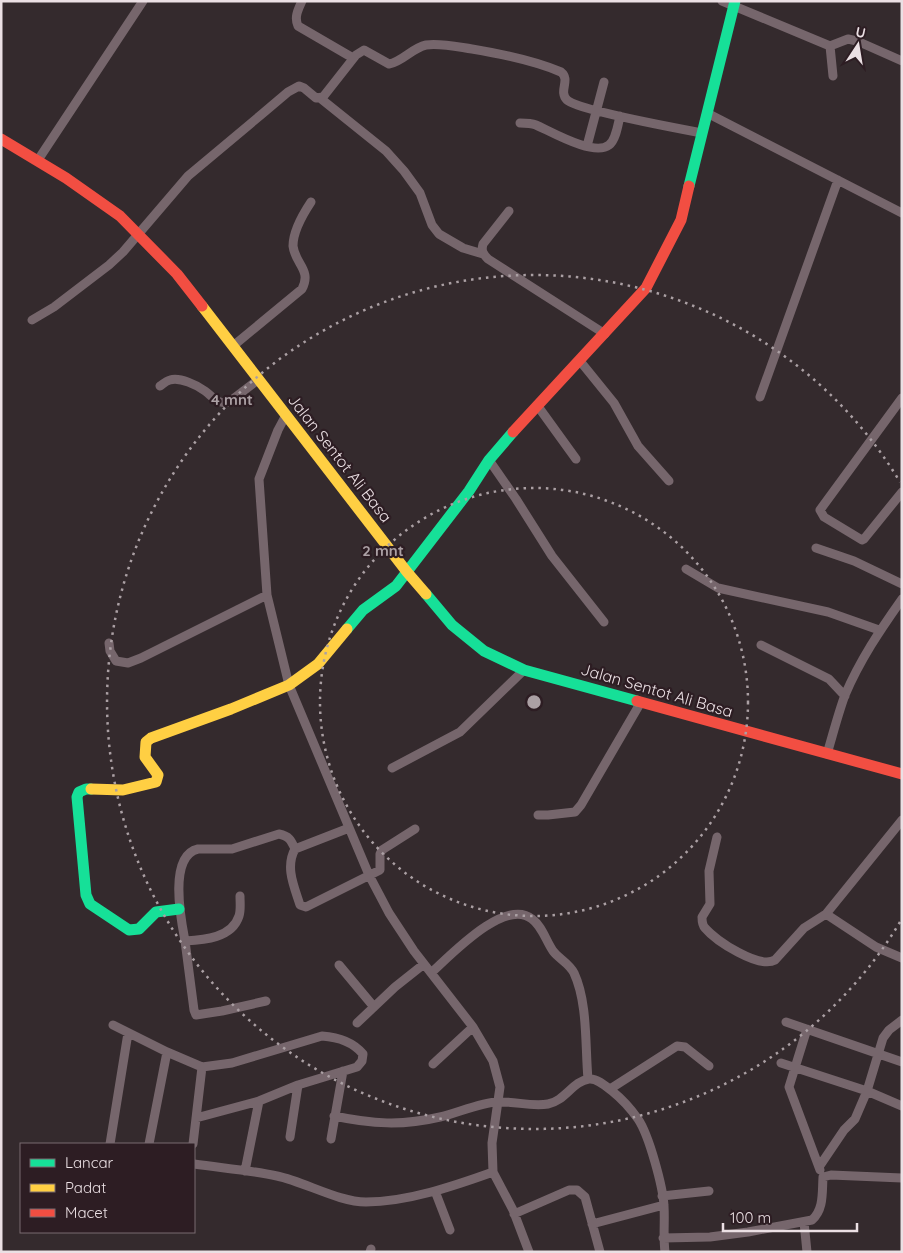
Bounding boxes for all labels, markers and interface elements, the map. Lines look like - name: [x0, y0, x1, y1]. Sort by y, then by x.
- north arrow: [833, 20, 883, 70]
- text: U: [854, 22, 867, 42]
- text: 4 mnt: [211, 390, 253, 409]
- street label: Jalan Sentot Ali Basa: [284, 390, 396, 526]
- text: 2 mnt: [362, 541, 404, 560]
- street label: Jalan Sentot Ali Basa: [579, 659, 735, 721]
- centre of rings: [525, 693, 543, 711]
- legend: [20, 1143, 195, 1233]
- text: Lancar: [65, 1153, 114, 1172]
- text: Padat: [65, 1178, 106, 1197]
- scale bar: [723, 1200, 857, 1232]
- text: Macet: [65, 1203, 108, 1222]
- text: 100 m: [730, 1208, 771, 1227]

